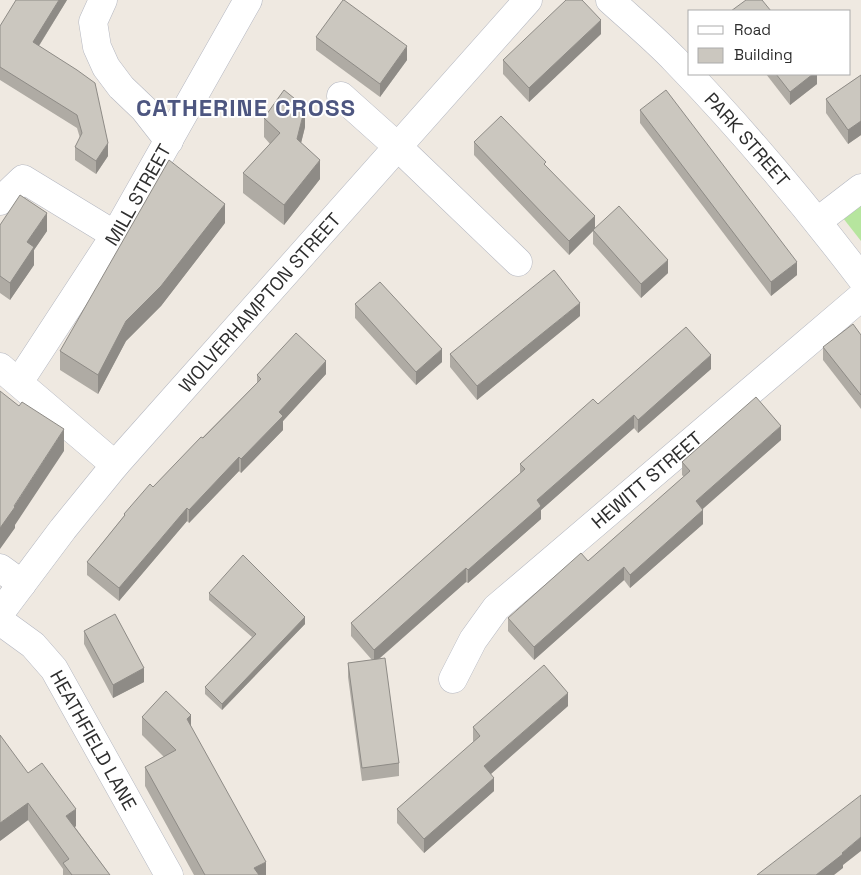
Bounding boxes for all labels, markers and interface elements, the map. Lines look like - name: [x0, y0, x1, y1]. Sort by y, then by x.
- legend: [688, 10, 851, 75]
- text: Road: [734, 20, 771, 39]
- text: Building: [734, 45, 793, 64]
- street label: PARK STREET: [699, 87, 796, 192]
- district label: CATHERINE CROSS: [136, 92, 356, 123]
- street label: MILL STREET: [99, 139, 177, 250]
- street label: WOLVERHAMPTON STREET: [173, 207, 346, 398]
- street label: HEWITT STREET: [586, 425, 707, 534]
- street label: HEATHFIELD LANE: [45, 666, 143, 814]

